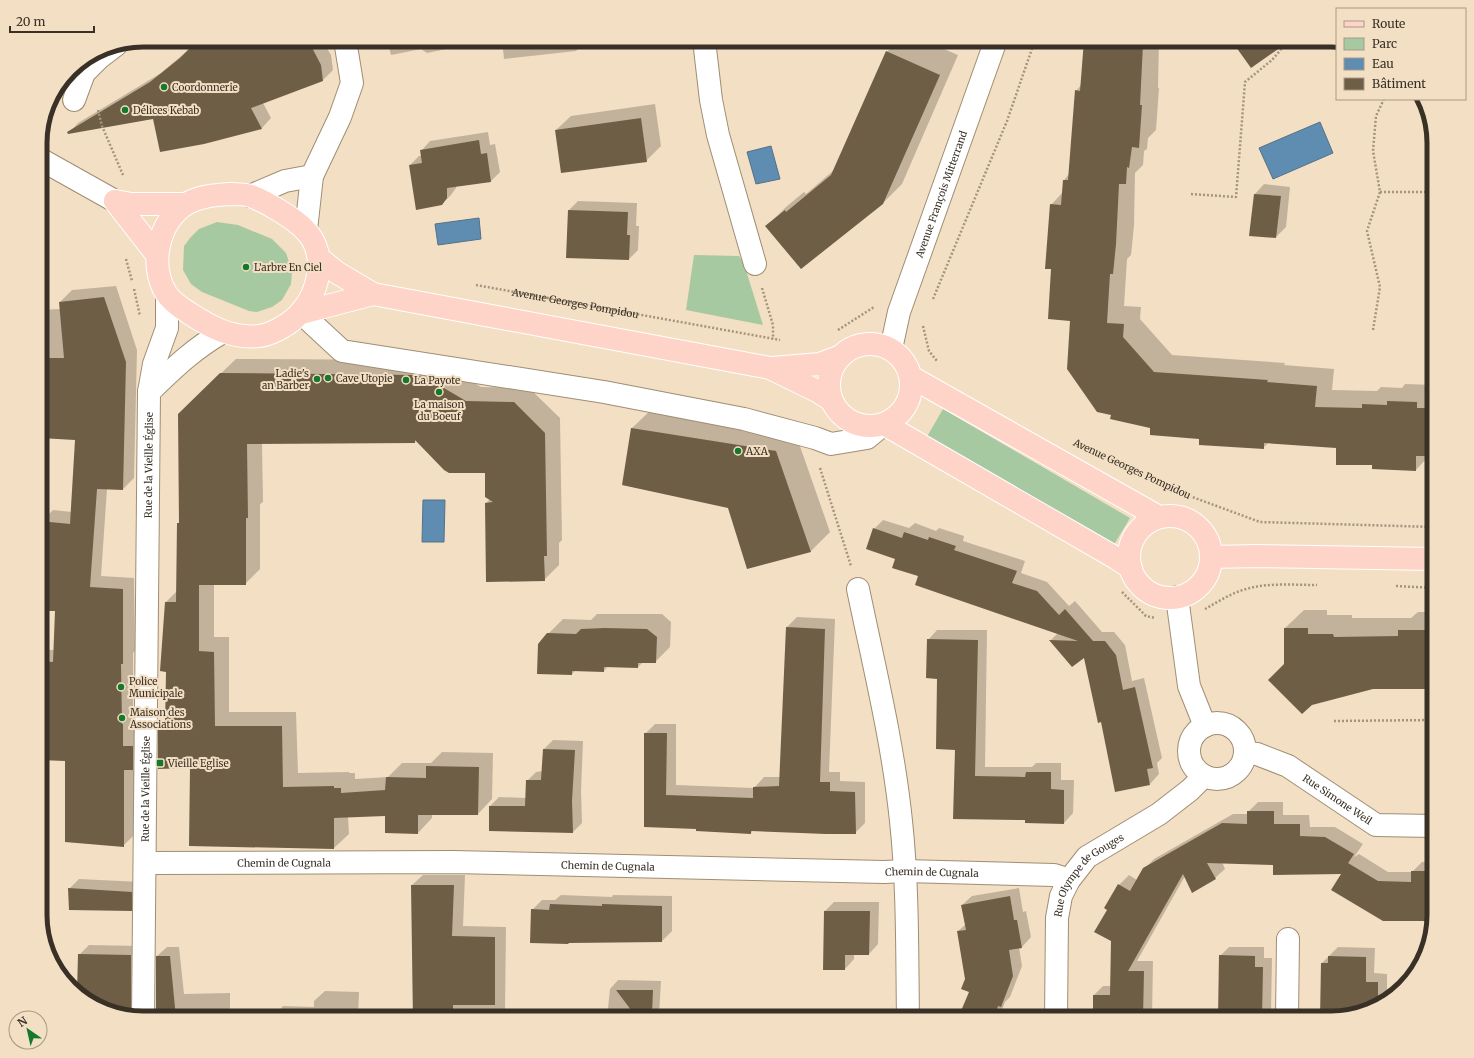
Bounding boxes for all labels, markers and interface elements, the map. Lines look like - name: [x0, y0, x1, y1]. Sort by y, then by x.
- scale bar: [10, 8, 94, 34]
- legend: [1336, 8, 1466, 100]
- text: 20 m: [16, 14, 45, 29]
- text: Route: [1372, 16, 1405, 31]
- text: Parc: [1372, 36, 1397, 51]
- text: Eau: [1372, 56, 1394, 71]
- text: Bâtiment: [1372, 76, 1426, 91]
- place label: Coordonnerie: [172, 81, 238, 94]
- marker: Coordonnerie: [159, 82, 169, 92]
- place label: Délices Kebab: [133, 104, 199, 117]
- marker: Délices Kebab: [120, 105, 130, 115]
- street label: Avenue François Mitterrand: [912, 129, 970, 260]
- place label: L’arbre En Ciel: [254, 261, 322, 274]
- marker: L’arbre En Ciel: [241, 262, 251, 272]
- street label: Avenue Georges Pompidou: [510, 285, 640, 321]
- place label: Ladie's an Barber: [262, 367, 309, 392]
- place label: Cave Utopie: [336, 372, 392, 385]
- marker: Cave Utopie: [323, 373, 333, 383]
- marker: Ladie's an Barber: [312, 374, 322, 384]
- place label: La Payote: [414, 374, 460, 387]
- marker: La Payote: [401, 375, 411, 385]
- marker: La maison du Boeuf: [434, 387, 444, 397]
- place label: La maison du Boeuf: [414, 398, 464, 423]
- street label: Rue de la Vieille Église: [141, 412, 155, 518]
- street label: Avenue Georges Pompidou: [1070, 436, 1193, 502]
- place label: AXA: [745, 445, 769, 458]
- marker: AXA: [733, 446, 743, 456]
- place label: Police Municipale: [129, 675, 183, 700]
- marker: Police Municipale: [116, 682, 126, 692]
- place label: Maison des Associations: [129, 706, 191, 731]
- marker: Maison des Associations: [117, 713, 127, 723]
- street label: Rue de la Vieille Église: [138, 736, 152, 842]
- place label: Vieille Eglise: [167, 757, 229, 770]
- marker: Vieille Eglise: [155, 758, 165, 768]
- street label: Rue Simone Weil: [1300, 771, 1375, 827]
- street label: Rue Olympe de Gouges: [1051, 830, 1126, 918]
- street label: Chemin de Cugnala: [237, 856, 331, 869]
- street label: Chemin de Cugnala: [561, 858, 656, 873]
- street label: Chemin de Cugnala: [885, 864, 979, 879]
- north arrow: [8, 1010, 48, 1050]
- text: N: [15, 1013, 30, 1030]

